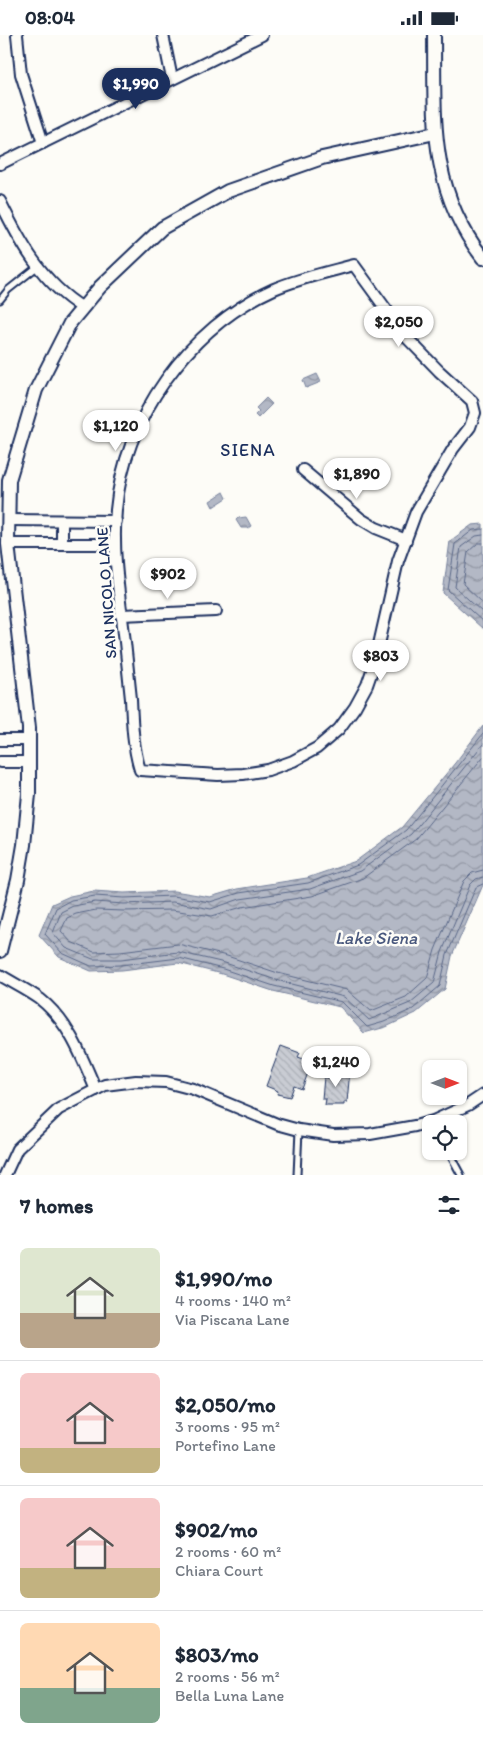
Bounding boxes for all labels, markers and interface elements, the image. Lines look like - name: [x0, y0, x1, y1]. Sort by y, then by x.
- text: 08:04: [25, 6, 75, 29]
- pin: $1,990: [95, 67, 177, 110]
- text: $1,990: [113, 74, 159, 93]
- pin: $2,050: [358, 305, 440, 348]
- text: $2,050: [375, 312, 423, 331]
- pin: $1,120: [75, 409, 157, 452]
- text: $1,120: [93, 416, 139, 435]
- district label: SIENA: [220, 439, 276, 461]
- pin: $1,890: [316, 457, 398, 500]
- text: $1,890: [334, 464, 380, 483]
- street label: SAN NICOLO LANE: [92, 526, 121, 659]
- pin: $902: [138, 557, 198, 600]
- text: $902: [151, 564, 185, 583]
- pin: $803: [351, 639, 411, 682]
- text: $803: [363, 646, 399, 665]
- water label: Lake Siena: [335, 927, 418, 949]
- pin: $1,240: [295, 1045, 377, 1088]
- text: $1,240: [312, 1052, 360, 1071]
- north arrow: [422, 1060, 468, 1105]
- map controls: [422, 1060, 467, 1160]
- button: locate: [422, 1115, 467, 1160]
- icon: filters: [435, 1191, 463, 1219]
- text: 7 homes: [20, 1193, 94, 1218]
- text: $1,990/mo: [175, 1266, 272, 1291]
- icon: home: [60, 1268, 120, 1328]
- text: 4 rooms · 140 m²: [175, 1291, 291, 1310]
- text: Via Piscana Lane: [175, 1310, 290, 1329]
- text: $2,050/mo: [175, 1392, 276, 1417]
- icon: home: [60, 1393, 120, 1453]
- text: 3 rooms · 95 m²: [175, 1417, 280, 1436]
- text: Portefino Lane: [175, 1436, 276, 1455]
- text: $902/mo: [175, 1517, 258, 1542]
- icon: home: [60, 1518, 120, 1578]
- text: 2 rooms · 60 m²: [175, 1542, 281, 1561]
- text: Chiara Court: [175, 1561, 263, 1580]
- text: $803/mo: [175, 1642, 259, 1667]
- icon: home: [60, 1643, 120, 1703]
- text: 2 rooms · 56 m²: [175, 1667, 280, 1686]
- text: Bella Luna Lane: [175, 1686, 284, 1705]

